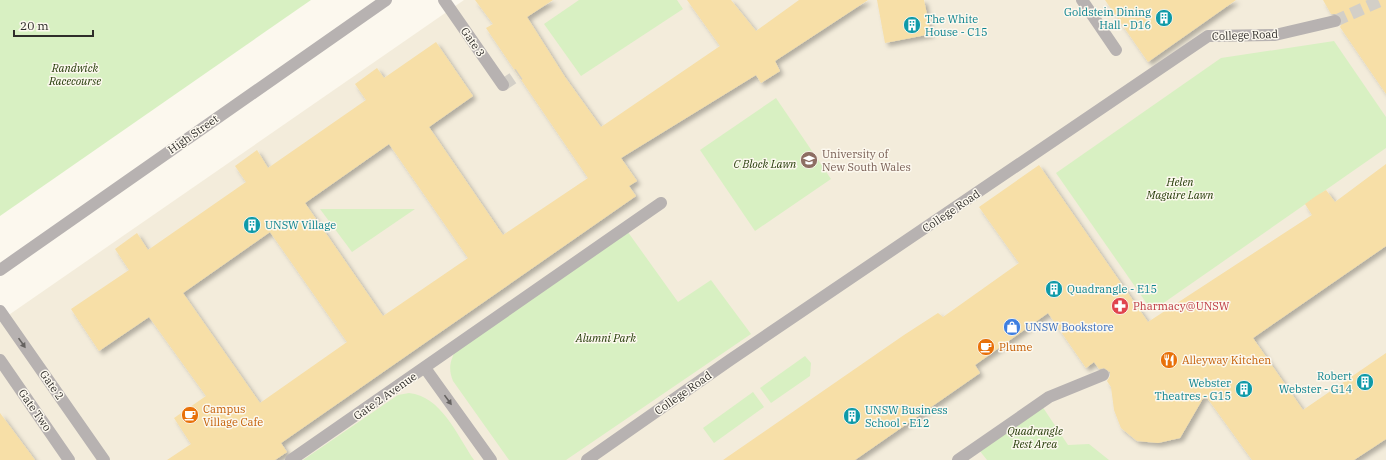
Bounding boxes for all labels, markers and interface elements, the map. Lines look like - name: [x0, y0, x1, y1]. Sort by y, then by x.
- place label: Goldstein Dining Hall - D16: [1064, 5, 1151, 32]
- building icon: Goldstein Dining Hall - D16: [1154, 8, 1174, 28]
- scale bar: [14, 12, 93, 38]
- place label: The White House - C15: [925, 12, 988, 39]
- building icon: The White House - C15: [902, 15, 922, 35]
- text: 20 m: [20, 18, 49, 33]
- street label: Gate 3: [458, 25, 488, 59]
- street label: College Road: [1212, 27, 1279, 43]
- park label: Randwick Racecourse: [48, 61, 101, 88]
- street label: High Street: [165, 111, 221, 156]
- place label: University of New South Wales: [822, 147, 911, 174]
- school or university icon: University of New South Wales: [799, 150, 819, 170]
- park label: C Block Lawn: [734, 157, 797, 171]
- park label: Helen Maguire Lawn: [1146, 175, 1214, 202]
- street label: College Road: [920, 186, 983, 235]
- building icon: UNSW Village: [242, 215, 262, 235]
- place label: UNSW Village: [265, 218, 336, 232]
- building icon: Quadrangle - E15: [1044, 279, 1064, 299]
- place label: Quadrangle - E15: [1067, 282, 1157, 296]
- pharmacy icon: Pharmacy@UNSW: [1110, 296, 1130, 316]
- place label: Pharmacy@UNSW: [1133, 299, 1230, 313]
- shop icon: UNSW Bookstore: [1002, 317, 1022, 337]
- place label: UNSW Bookstore: [1025, 320, 1114, 334]
- park label: Alumni Park: [575, 331, 636, 345]
- one-way arrow: [18, 337, 26, 348]
- cafe icon: Plume: [976, 337, 996, 357]
- place label: Plume: [999, 340, 1032, 354]
- restaurant icon: Alleyway Kitchen: [1159, 350, 1179, 370]
- place label: Alleyway Kitchen: [1182, 353, 1271, 367]
- street label: Gate 2: [37, 368, 67, 402]
- street label: College Road: [652, 368, 714, 418]
- street label: Gate 2 Avenue: [351, 369, 419, 423]
- place label: Robert Webster - G14: [1279, 369, 1352, 396]
- building icon: Robert Webster - G14: [1355, 372, 1375, 392]
- place label: Webster Theatres - G15: [1154, 376, 1231, 403]
- building icon: Webster Theatres - G15: [1234, 379, 1254, 399]
- street label: Gate Two: [15, 386, 55, 434]
- one-way arrow: [444, 394, 452, 405]
- place label: Campus Village Cafe: [203, 402, 263, 429]
- place label: UNSW Business School - E12: [865, 403, 948, 430]
- cafe icon: Campus Village Cafe: [180, 405, 200, 425]
- building icon: UNSW Business School - E12: [842, 406, 862, 426]
- park label: Quadrangle Rest Area: [1007, 424, 1063, 451]

